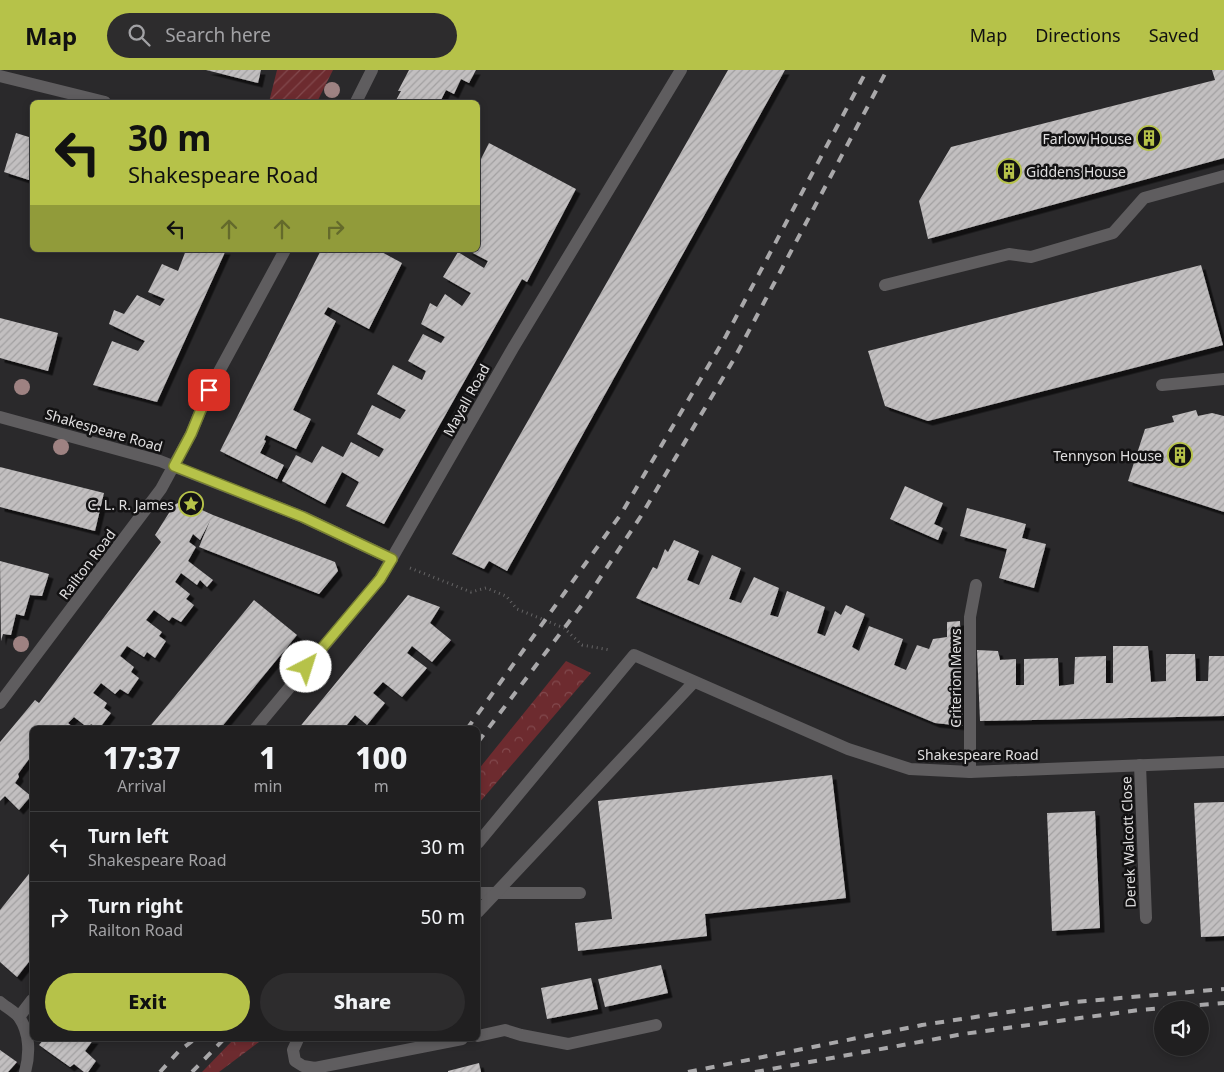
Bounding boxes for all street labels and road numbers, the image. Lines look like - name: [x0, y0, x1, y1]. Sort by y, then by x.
- street label: Mayall Road: [438, 360, 494, 440]
- street label: Shakespeare Road: [43, 404, 165, 456]
- street label: Railton Road: [54, 525, 120, 603]
- street label: Criterion Mews: [946, 628, 965, 728]
- street label: Shakespeare Road: [917, 745, 1039, 764]
- street label: Derek Walcott Close: [1116, 776, 1140, 908]

